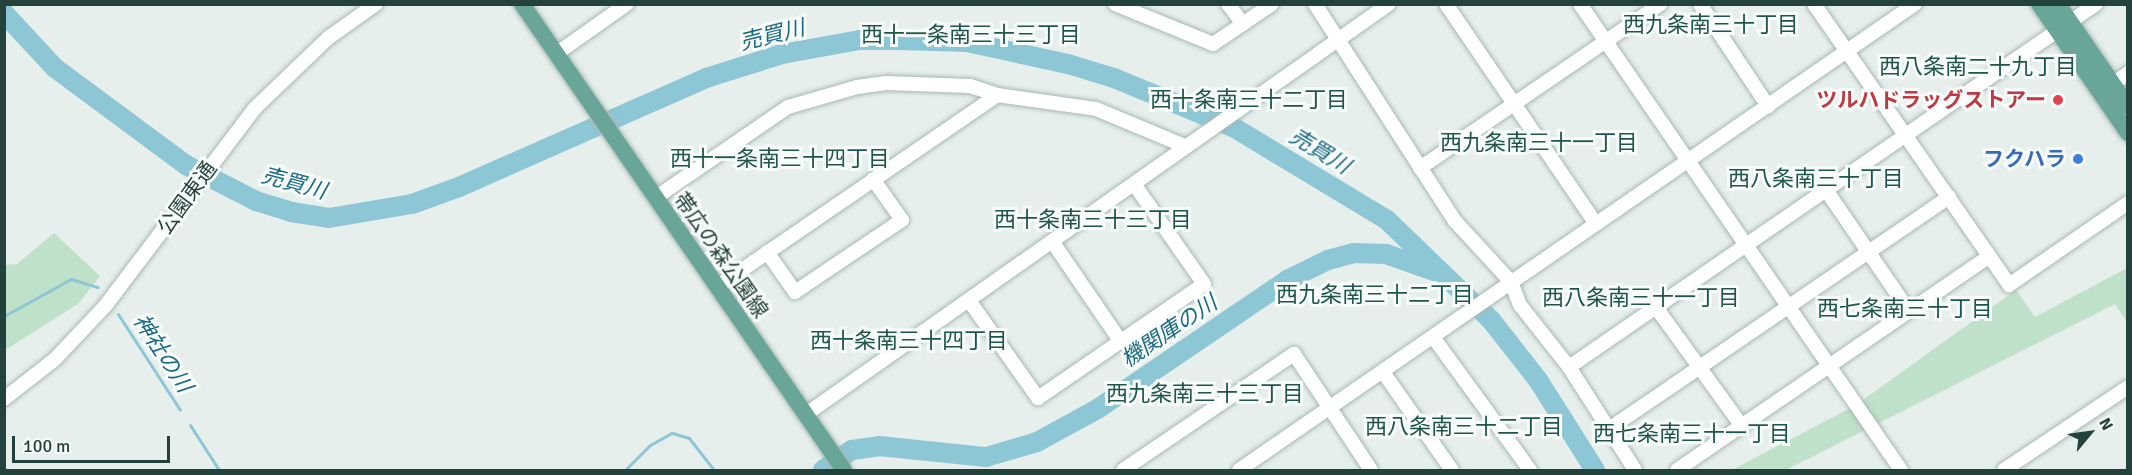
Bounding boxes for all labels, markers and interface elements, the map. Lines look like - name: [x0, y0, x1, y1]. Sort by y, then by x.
- district label: 西九条南三十丁目: [1623, 12, 1799, 38]
- water label: 売買川: [737, 14, 807, 56]
- district label: 西十一条南三十三丁目: [861, 22, 1081, 48]
- district label: 西八条南二十九丁目: [1879, 54, 2077, 80]
- district label: 西十条南三十二丁目: [1150, 87, 1348, 113]
- place label: ツルハドラッグストアー: [1816, 87, 2046, 113]
- marker: ツルハドラッグストアー: [2051, 93, 2065, 107]
- water label: 売買川: [1285, 123, 1355, 179]
- district label: 西九条南三十一丁目: [1440, 130, 1638, 156]
- district label: 西十一条南三十四丁目: [670, 146, 890, 172]
- place label: フクハラ: [1982, 146, 2066, 172]
- marker: フクハラ: [2071, 152, 2085, 166]
- street label: 公園東通: [152, 157, 222, 239]
- water label: 売買川: [259, 162, 329, 204]
- district label: 西八条南三十丁目: [1728, 166, 1904, 192]
- street label: 帯広の森公園線: [669, 188, 773, 322]
- district label: 西十条南三十三丁目: [994, 207, 1192, 233]
- district label: 西九条南三十二丁目: [1276, 282, 1474, 308]
- district label: 西八条南三十一丁目: [1542, 285, 1740, 311]
- water label: 機関庫の川: [1116, 289, 1222, 373]
- district label: 西七条南三十丁目: [1817, 296, 1993, 322]
- water label: 神社の川: [128, 309, 198, 397]
- district label: 西十条南三十四丁目: [810, 328, 1008, 354]
- district label: 西九条南三十三丁目: [1106, 381, 1304, 407]
- north arrow: [2060, 403, 2120, 463]
- district label: 西八条南三十二丁目: [1365, 414, 1563, 440]
- text: N: [2094, 415, 2117, 434]
- district label: 西七条南三十一丁目: [1593, 421, 1791, 447]
- scale bar: [15, 424, 172, 462]
- text: 100 m: [23, 435, 70, 457]

